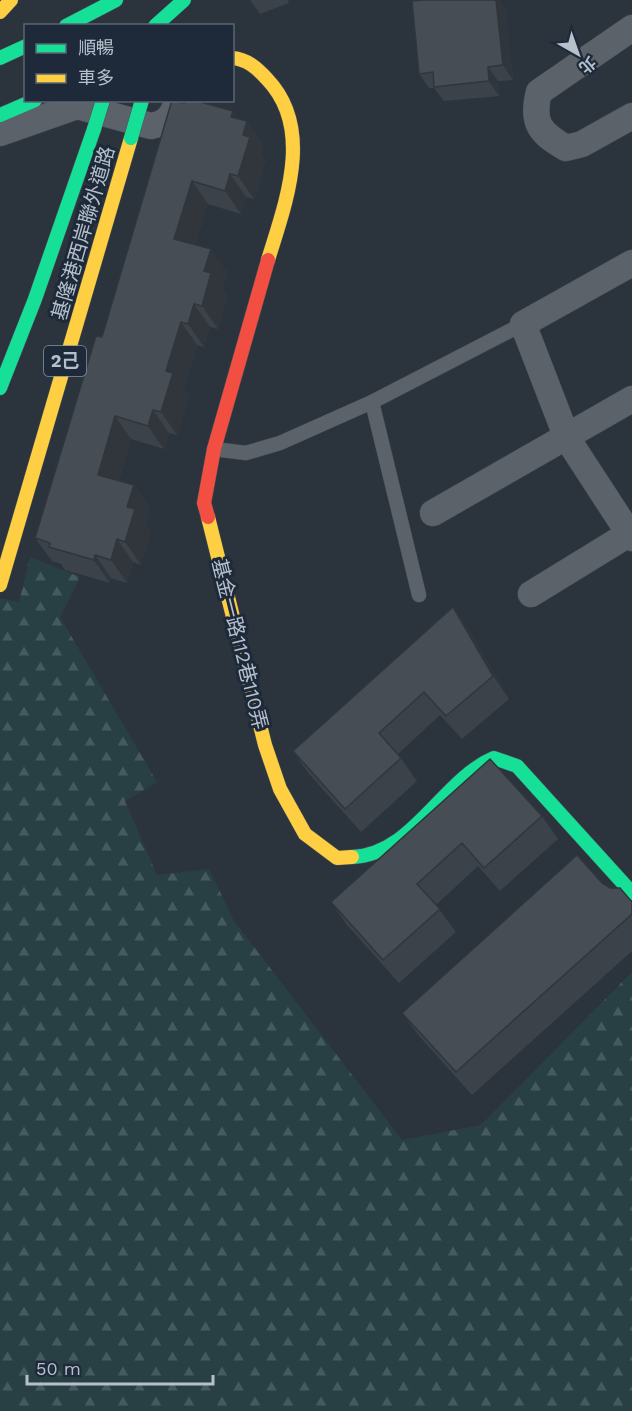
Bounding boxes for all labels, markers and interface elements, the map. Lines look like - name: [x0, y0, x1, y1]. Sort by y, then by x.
- legend: [24, 24, 234, 102]
- north arrow: [548, 24, 608, 84]
- text: 順暢: [78, 37, 114, 58]
- text: 北: [575, 53, 600, 78]
- text: 車多: [78, 67, 114, 88]
- street label: 基隆港西岸聯外道路: [47, 143, 119, 323]
- road number: 2己: [44, 346, 86, 376]
- street label: 基金一路112巷110弄: [207, 556, 273, 732]
- scale bar: [27, 1348, 213, 1386]
- text: 50 m: [36, 1358, 81, 1379]

